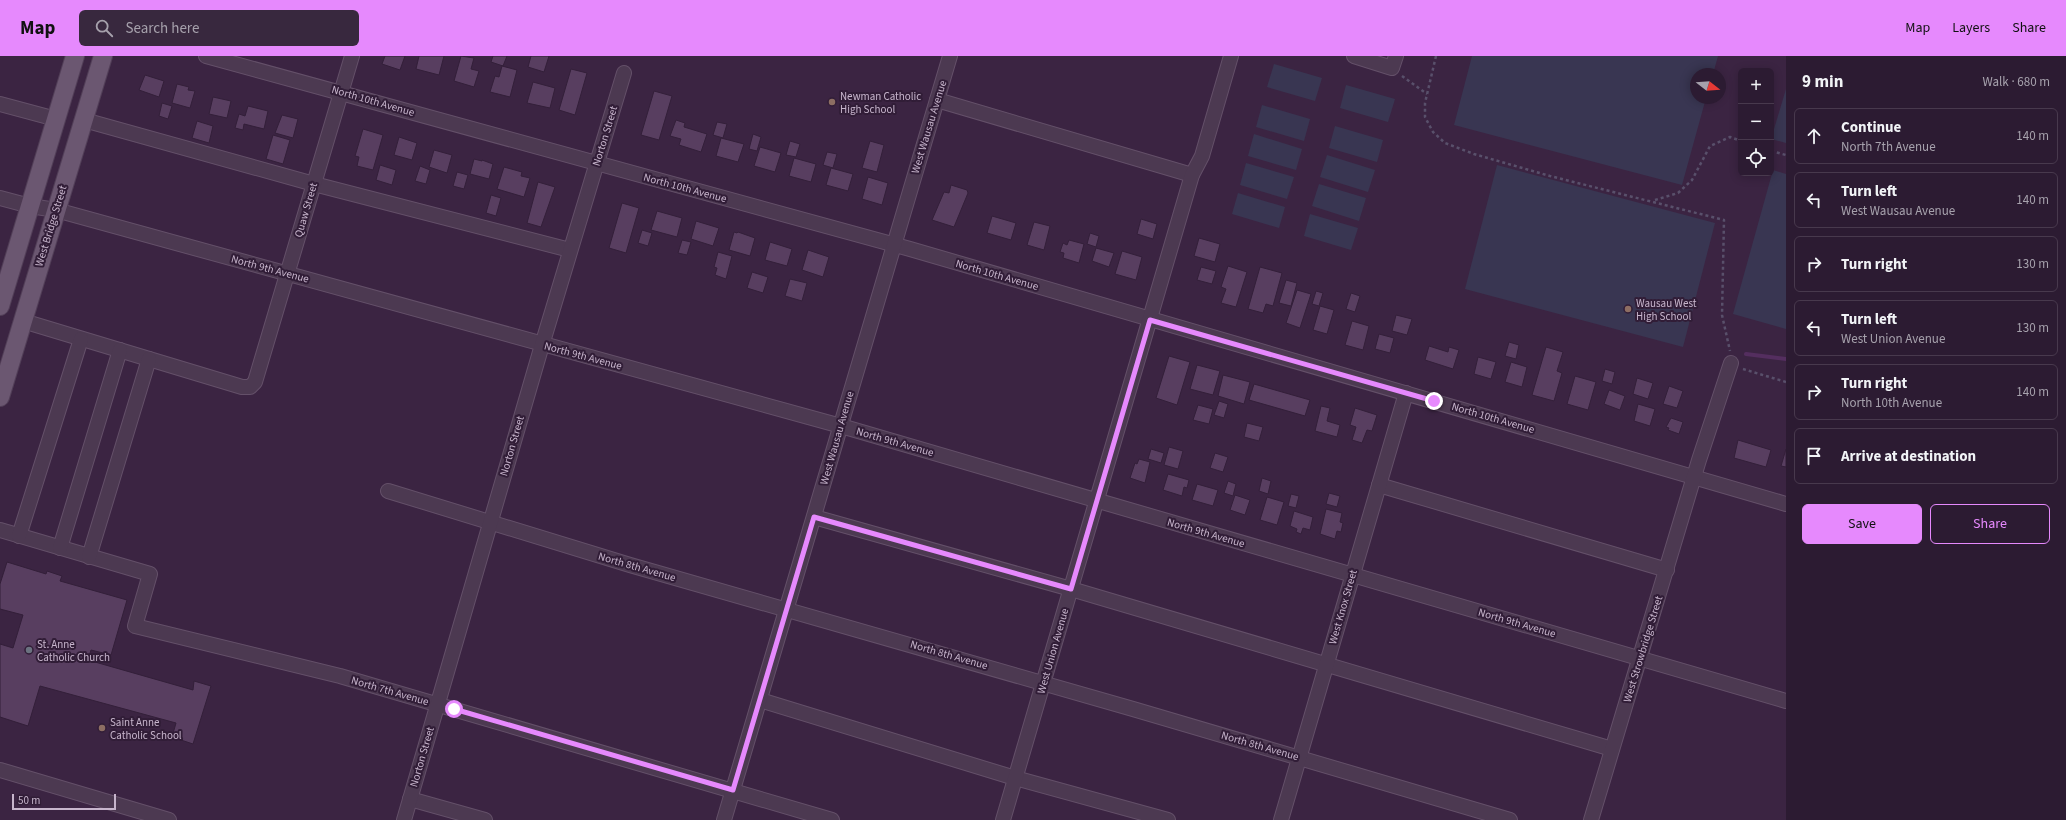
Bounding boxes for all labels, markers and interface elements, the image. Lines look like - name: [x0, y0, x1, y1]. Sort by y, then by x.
- search box: [79, 10, 359, 46]
- text: Map: [20, 15, 55, 42]
- icon: search: [93, 17, 115, 39]
- text: Search here: [125, 18, 199, 39]
- text: Map: [1905, 18, 1930, 38]
- text: Layers: [1952, 18, 1990, 38]
- text: Share: [2012, 18, 2046, 38]
- north arrow: [1690, 68, 1726, 104]
- map controls: [1738, 68, 1774, 176]
- button: +: [1738, 68, 1774, 104]
- text: 9 min: [1802, 70, 1843, 94]
- text: Walk · 680 m: [1982, 73, 2050, 91]
- street label: West Wausau Avenue: [908, 78, 950, 175]
- street label: North 10th Avenue: [330, 82, 417, 120]
- place label: Newman Catholic High School: [840, 89, 921, 117]
- marker: Newman Catholic High School: [827, 97, 837, 107]
- street label: Norton Street: [589, 104, 621, 168]
- button: −: [1738, 104, 1774, 140]
- text: Continue: [1841, 117, 1901, 138]
- icon: ahead: [1803, 125, 1825, 147]
- text: 140 m: [2016, 127, 2049, 145]
- text: North 7th Avenue: [1841, 138, 1936, 156]
- button: locate: [1738, 140, 1774, 176]
- street label: North 10th Avenue: [642, 170, 729, 206]
- street label: Quaw Street: [291, 181, 321, 239]
- text: Turn left: [1841, 181, 1897, 202]
- street label: West Bridge Street: [32, 183, 71, 268]
- icon: left: [1803, 189, 1825, 211]
- text: 140 m: [2016, 191, 2049, 209]
- text: West Wausau Avenue: [1841, 202, 1955, 220]
- street label: North 9th Avenue: [229, 251, 311, 287]
- icon: right: [1803, 253, 1825, 275]
- text: Turn right: [1841, 254, 1907, 275]
- text: 130 m: [2016, 255, 2049, 273]
- street label: North 10th Avenue: [954, 256, 1041, 294]
- place label: Wausau West High School: [1636, 296, 1697, 324]
- marker: Wausau West High School: [1623, 304, 1633, 314]
- text: Turn left: [1841, 309, 1897, 330]
- icon: left: [1803, 317, 1825, 339]
- text: 130 m: [2016, 319, 2049, 337]
- text: West Union Avenue: [1841, 330, 1945, 348]
- street label: North 9th Avenue: [542, 338, 624, 374]
- text: Turn right: [1841, 373, 1907, 394]
- icon: right: [1803, 381, 1825, 403]
- text: 140 m: [2016, 383, 2049, 401]
- street label: West Wausau Avenue: [816, 389, 858, 487]
- route end: [1425, 392, 1443, 410]
- text: North 10th Avenue: [1841, 394, 1942, 412]
- street label: North 10th Avenue: [1450, 399, 1537, 437]
- street label: Norton Street: [496, 414, 528, 478]
- street label: North 9th Avenue: [854, 424, 936, 460]
- icon: arrive: [1803, 445, 1825, 467]
- text: Arrive at destination: [1841, 446, 1976, 467]
- button: Save: [1802, 504, 1922, 544]
- button: Share: [1930, 504, 2050, 544]
- street label: North 9th Avenue: [1165, 515, 1247, 551]
- street label: North 8th Avenue: [596, 549, 678, 585]
- street label: West Knox Street: [1325, 568, 1361, 646]
- street label: West Strowbridge Street: [1620, 594, 1666, 704]
- street label: North 9th Avenue: [1476, 605, 1558, 641]
- street label: West Union Avenue: [1034, 606, 1073, 696]
- place label: St. Anne Catholic Church: [37, 637, 110, 665]
- street label: North 8th Avenue: [908, 637, 990, 673]
- marker: St. Anne Catholic Church: [24, 645, 34, 655]
- street label: North 7th Avenue: [349, 673, 431, 709]
- route start: [445, 700, 463, 718]
- place label: Saint Anne Catholic School: [110, 715, 182, 743]
- marker: Saint Anne Catholic School: [97, 723, 107, 733]
- street label: Norton Street: [406, 725, 438, 789]
- street label: North 8th Avenue: [1219, 728, 1301, 764]
- scale bar: [12, 792, 116, 811]
- text: 50 m: [18, 793, 40, 808]

